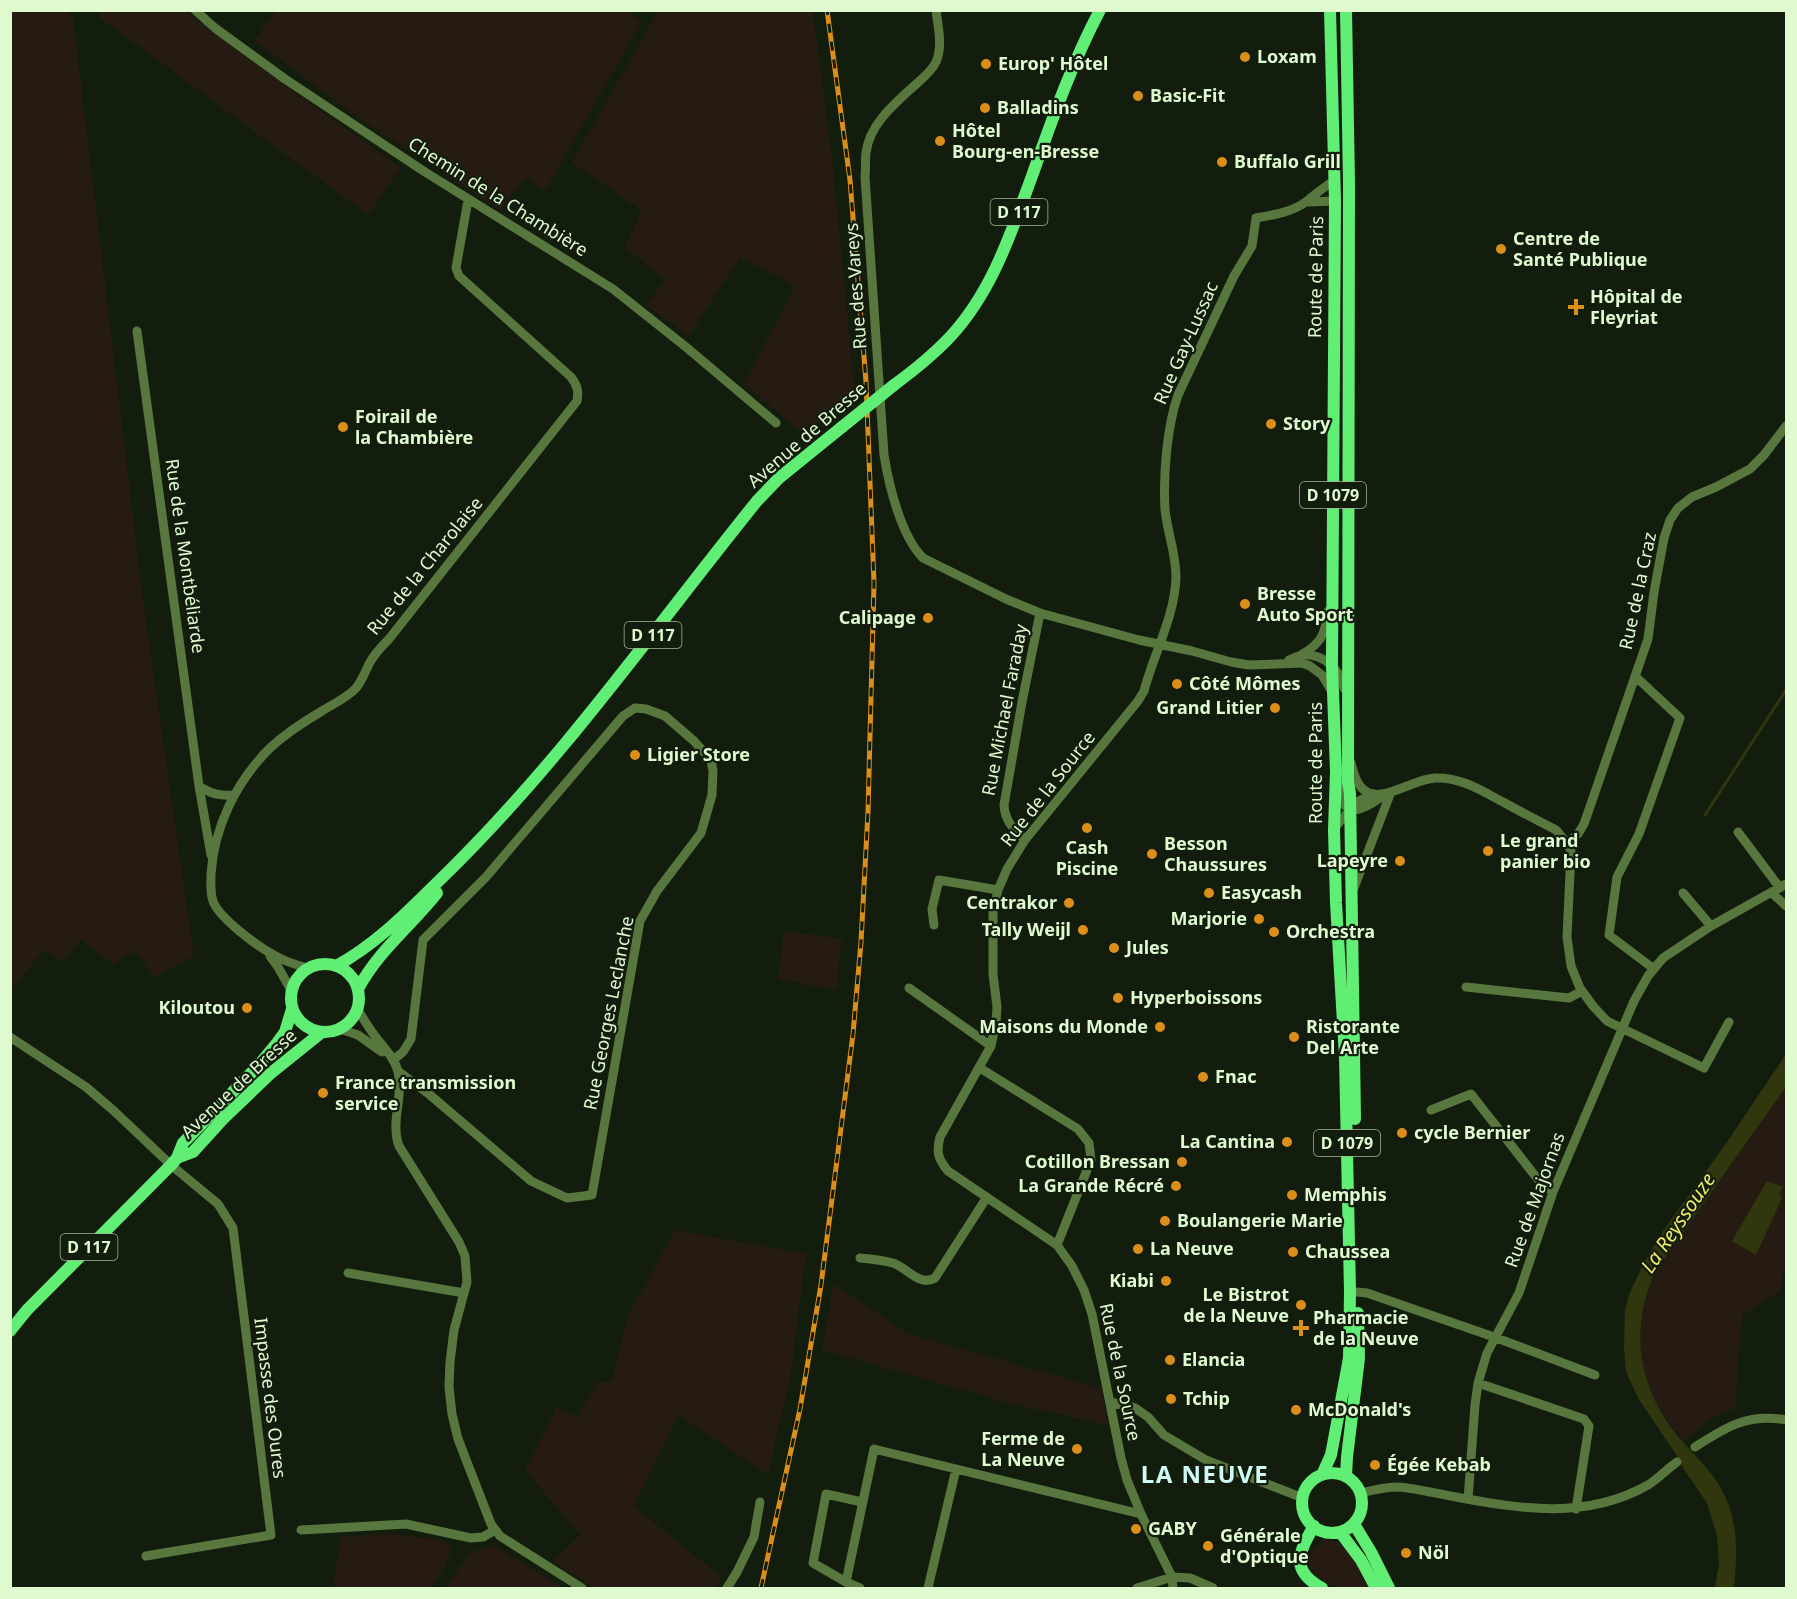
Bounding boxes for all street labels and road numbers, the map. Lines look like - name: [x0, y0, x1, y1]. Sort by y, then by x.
- street label: Chemin de la Chambière: [404, 131, 593, 261]
- road number: D 117: [990, 199, 1048, 225]
- street label: Route de Paris: [1302, 216, 1328, 338]
- street label: Rue des Vareys: [839, 222, 871, 350]
- street label: Rue Gay-Lussac: [1147, 277, 1223, 408]
- street label: Avenue de Bresse: [742, 376, 871, 493]
- street label: Rue de la Montbéliarde: [160, 457, 212, 655]
- road number: D 1079: [1300, 482, 1366, 508]
- street label: Rue de la Charolaise: [361, 491, 487, 639]
- street label: Rue de la Craz: [1613, 530, 1661, 652]
- street label: Rue Michael Faraday: [976, 621, 1033, 798]
- road number: D 117: [624, 622, 682, 648]
- street label: Route de Paris: [1303, 702, 1327, 824]
- street label: Rue de la Source: [995, 726, 1100, 851]
- street label: Rue Georges Leclanche: [577, 914, 639, 1112]
- street label: Avenue de Bresse: [175, 1023, 301, 1143]
- street label: Rue de Majornas: [1498, 1129, 1570, 1271]
- road number: D 1079: [1314, 1130, 1380, 1156]
- road number: D 117: [60, 1234, 118, 1260]
- street label: Rue de la Source: [1095, 1301, 1147, 1443]
- street label: Impasse des Oures: [249, 1316, 293, 1480]

